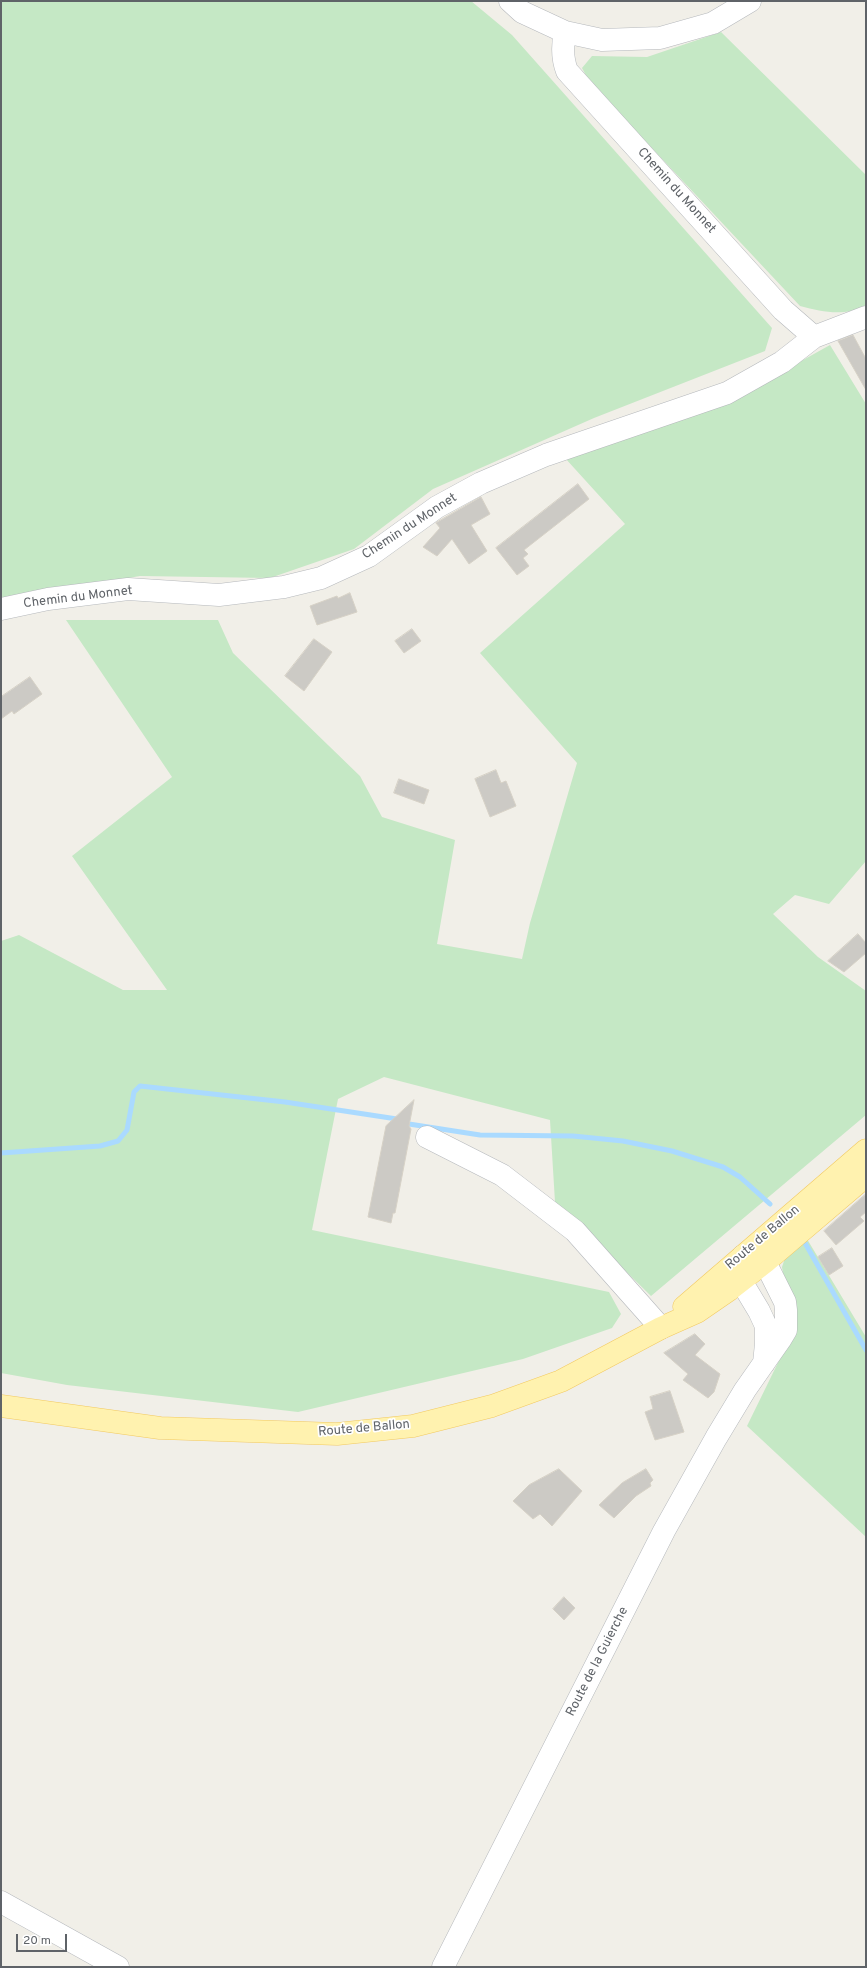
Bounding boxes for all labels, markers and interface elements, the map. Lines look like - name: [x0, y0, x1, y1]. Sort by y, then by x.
- street label: Chemin du Monnet: [633, 145, 719, 237]
- street label: Chemin du Monnet: [360, 491, 460, 563]
- street label: Chemin du Monnet: [23, 584, 133, 612]
- street label: Route de Ballon: [723, 1202, 803, 1274]
- street label: Route de Ballon: [318, 1417, 410, 1441]
- street label: Route de la Guierche: [564, 1605, 632, 1719]
- scale bar: [18, 1926, 69, 1952]
- text: 20 m: [23, 1933, 51, 1949]

